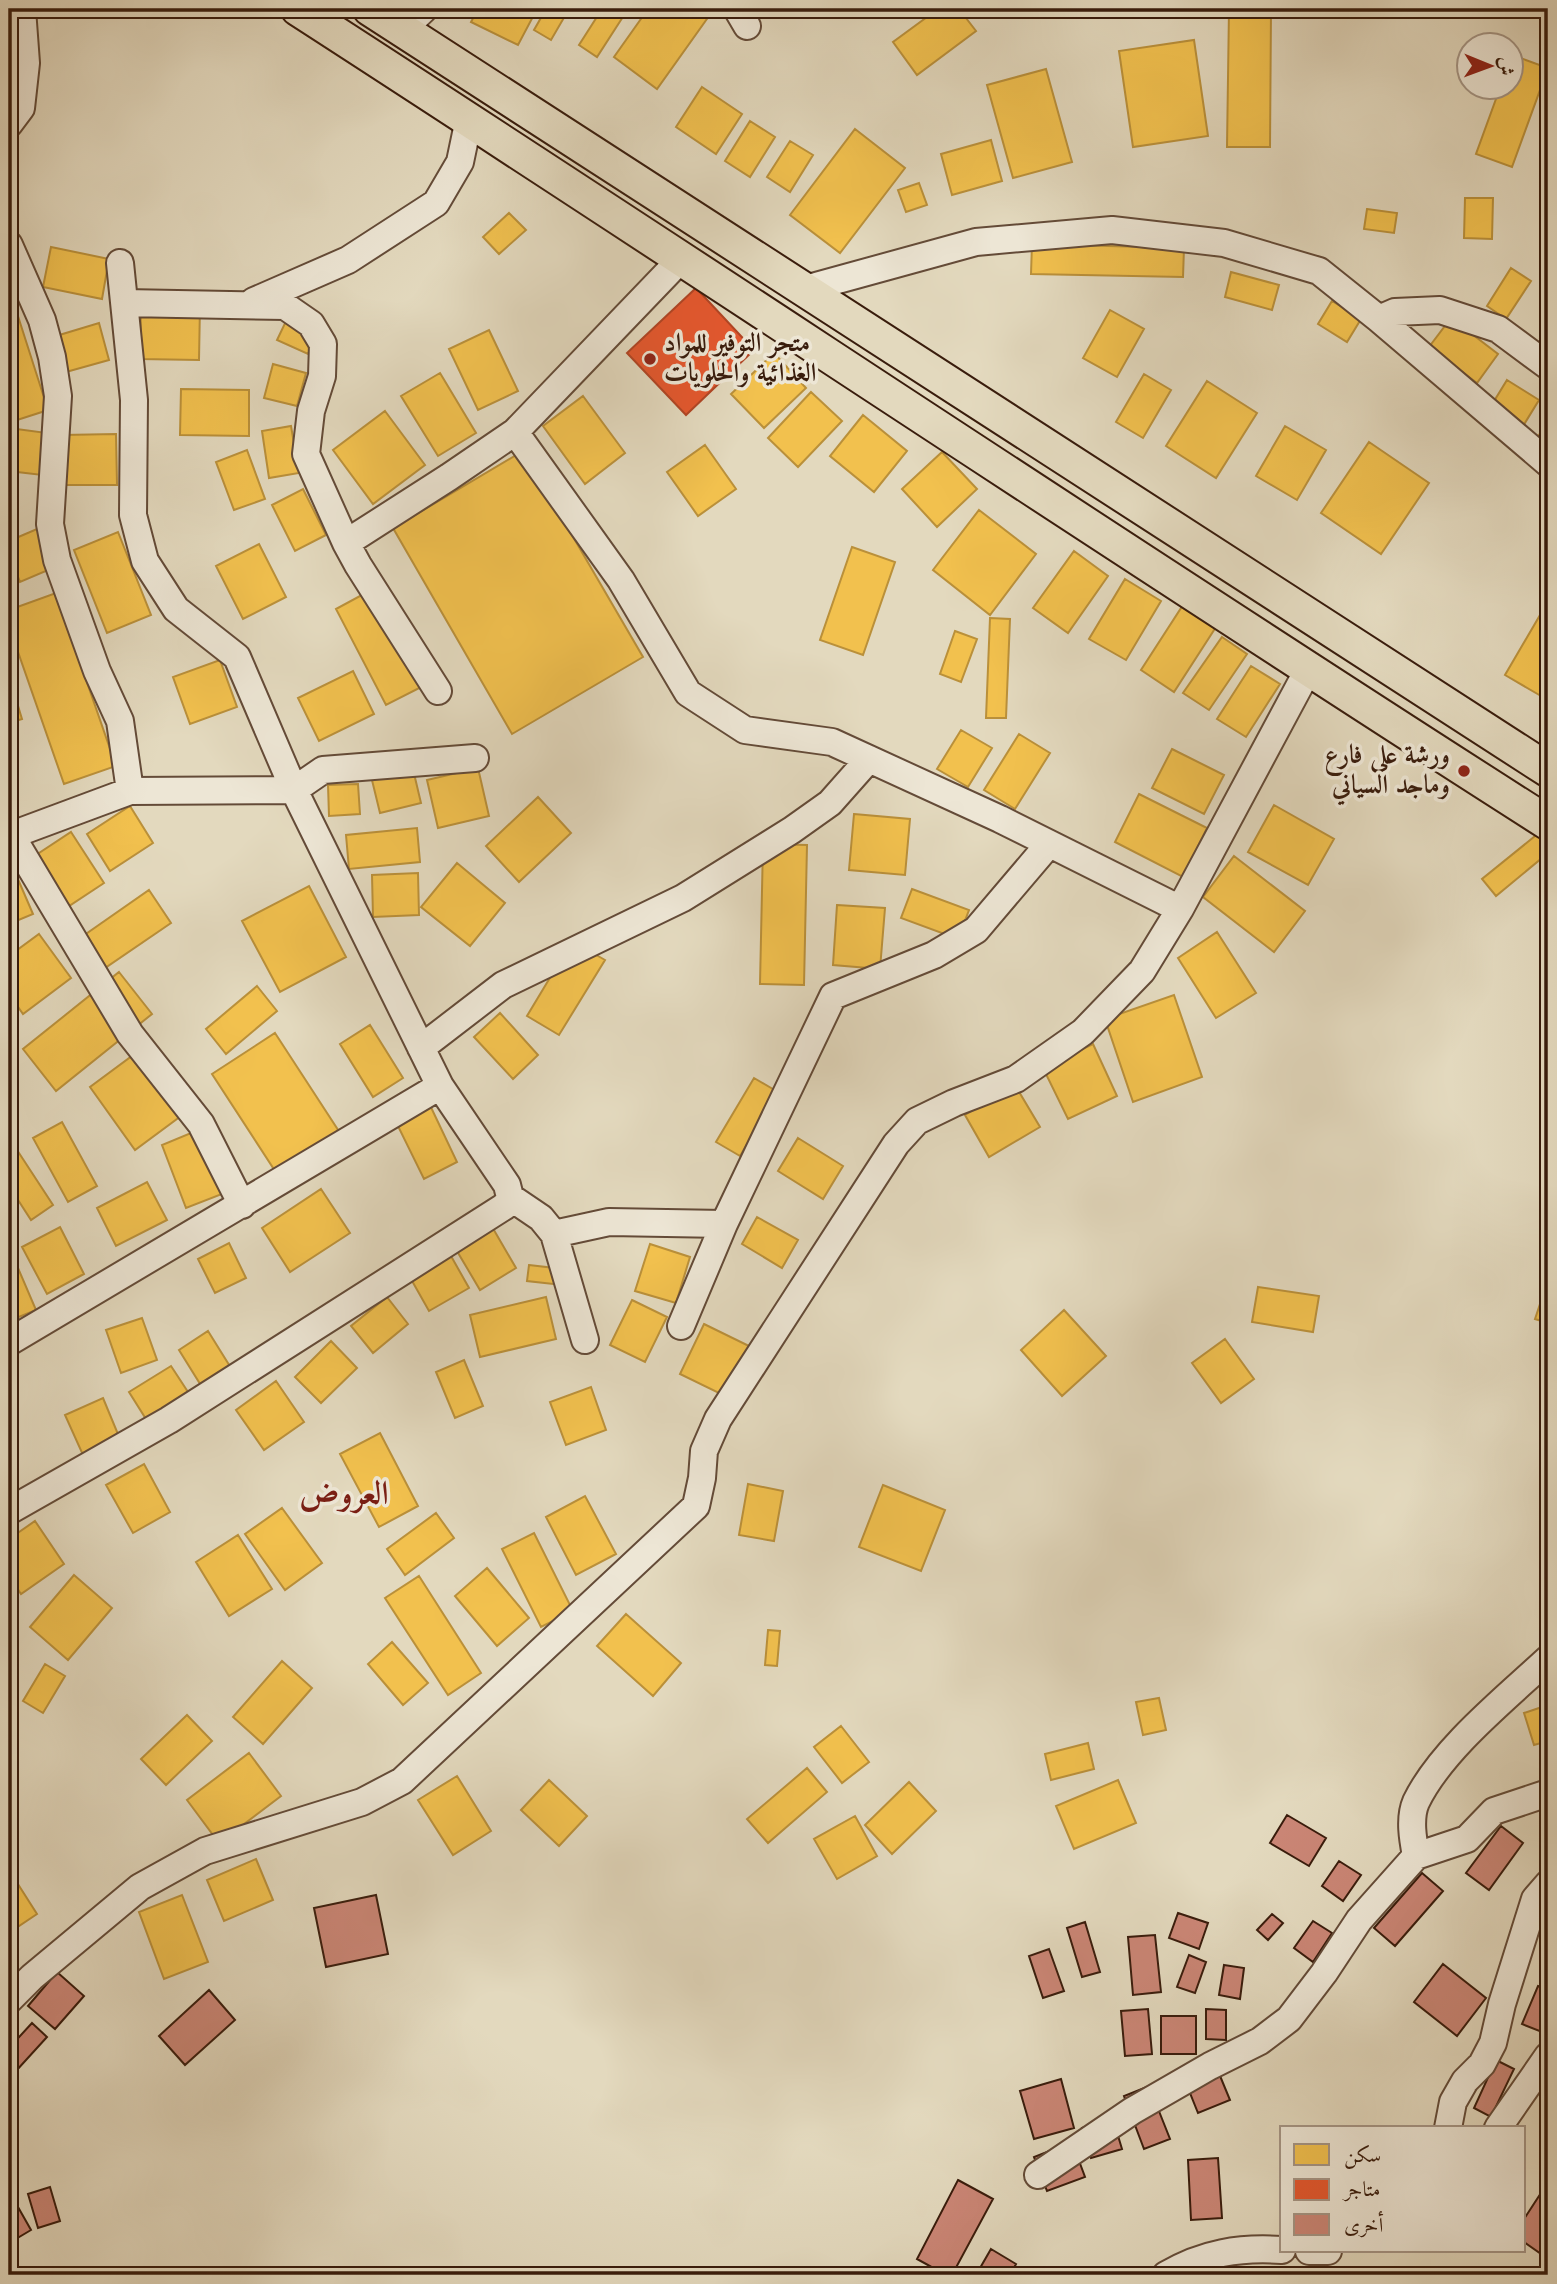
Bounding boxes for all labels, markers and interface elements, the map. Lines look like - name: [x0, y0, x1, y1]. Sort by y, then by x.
- north arrow: [1456, 32, 1526, 102]
- text: ش: [1495, 57, 1514, 76]
- place label: متجر التوفير للمواد الغذائية والحلويات: [664, 331, 816, 388]
- marker: متجر التوفير للمواد الغذائية والحلويات: [642, 351, 658, 367]
- place label: ورشة علي فارع وماجد السياني: [1325, 742, 1450, 806]
- marker: ورشة علي فارع وماجد السياني: [1456, 763, 1472, 779]
- district label: العروض: [299, 1479, 389, 1514]
- legend: [1280, 2126, 1526, 2252]
- text: سكن: [1344, 2144, 1381, 2169]
- text: متاجر: [1342, 2180, 1381, 2202]
- text: أخرى: [1344, 2210, 1383, 2238]

